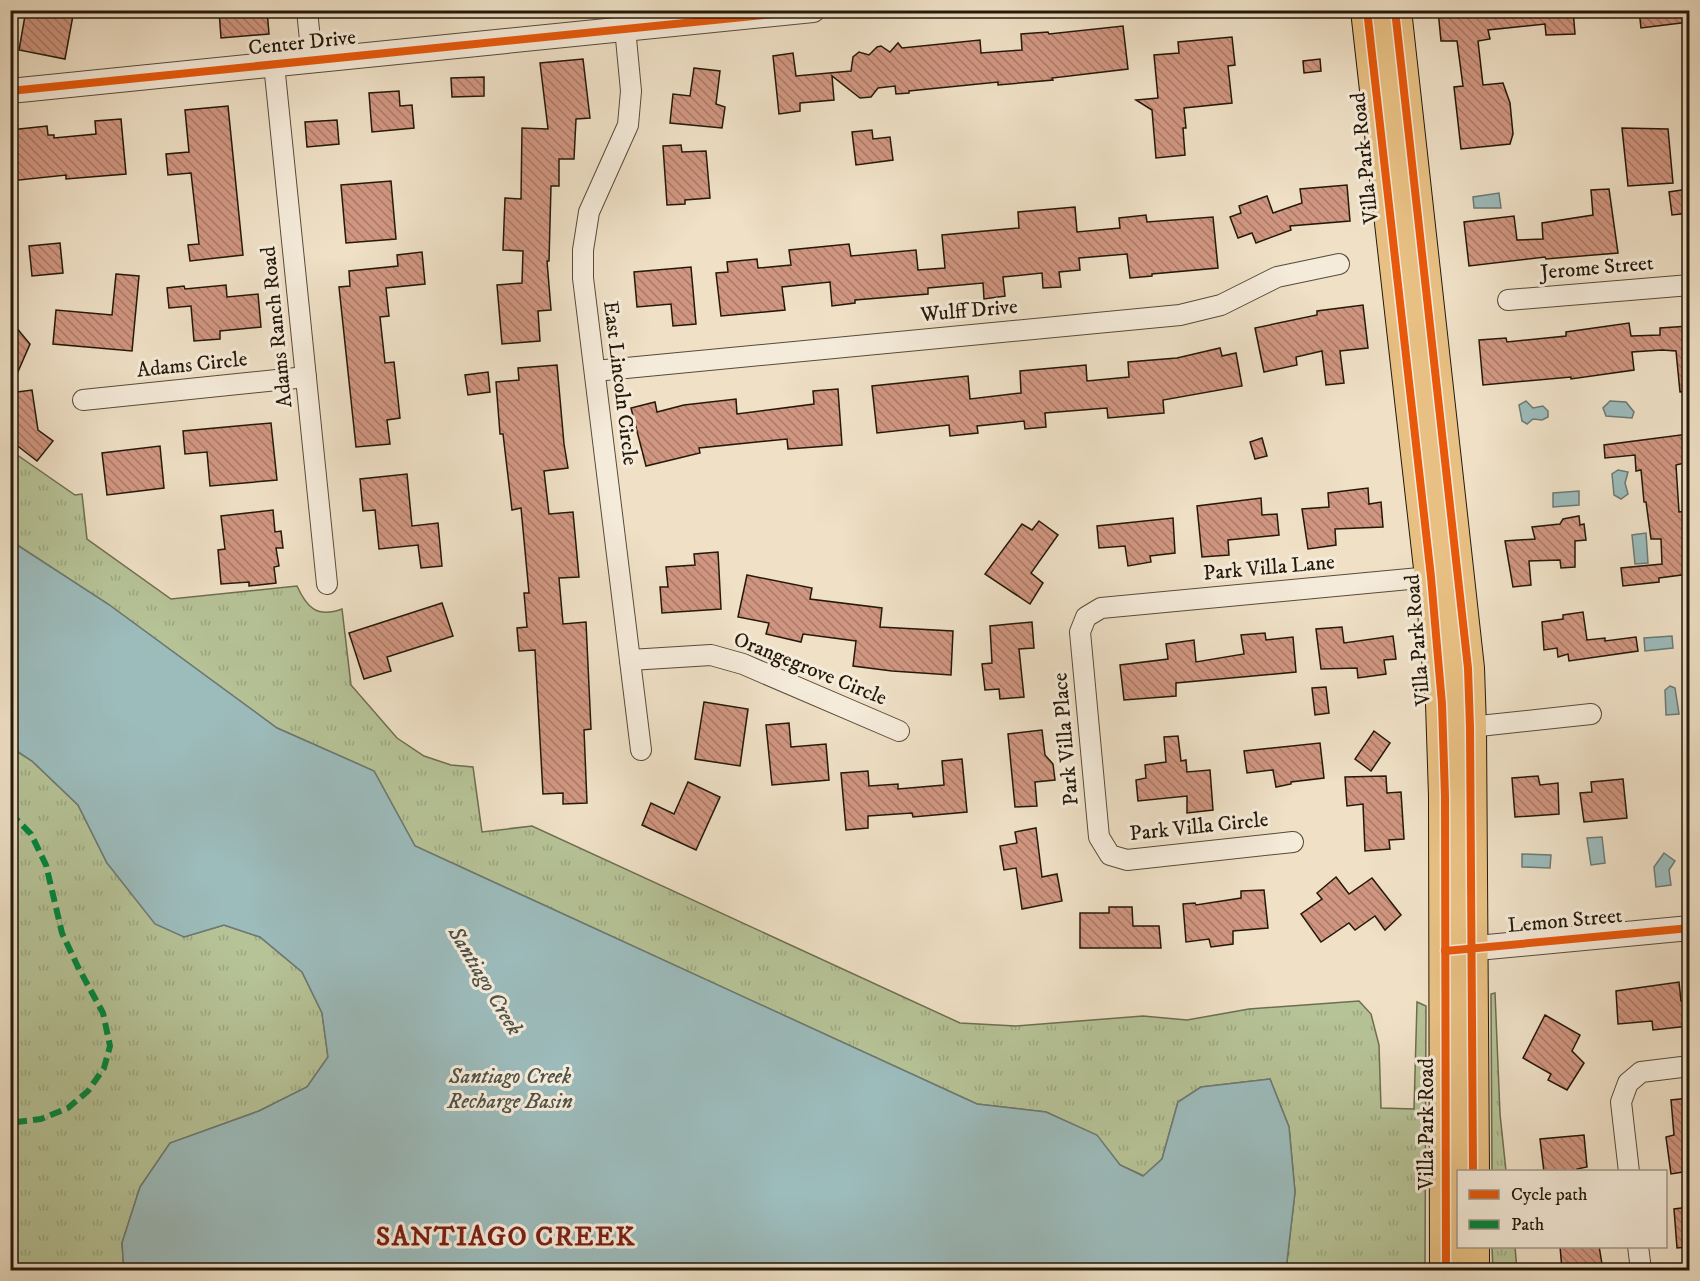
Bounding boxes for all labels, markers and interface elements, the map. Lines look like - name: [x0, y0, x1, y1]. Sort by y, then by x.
- street label: Center Drive: [247, 24, 357, 62]
- street label: Villa Park Road: [1345, 91, 1385, 226]
- street label: Adams Ranch Road: [256, 245, 298, 409]
- street label: Jerome Street: [1537, 250, 1655, 286]
- street label: Wulff Drive: [918, 294, 1019, 328]
- street label: East Lincoln Circle: [597, 299, 643, 467]
- street label: Adams Circle: [135, 346, 249, 384]
- street label: Park Villa Lane: [1202, 549, 1336, 587]
- street label: Villa Park Road: [1399, 573, 1437, 708]
- street label: Orangegrove Circle: [729, 626, 891, 712]
- street label: Park Villa Place: [1047, 671, 1085, 807]
- street label: Park Villa Circle: [1128, 807, 1270, 847]
- street label: Lemon Street: [1507, 903, 1624, 939]
- water label: Santiago Creek: [441, 921, 529, 1041]
- street label: Villa Park Road: [1414, 1058, 1440, 1191]
- water label: Santiago Creek Recharge Basin: [446, 1063, 573, 1115]
- legend: [1457, 1170, 1667, 1248]
- text: Cycle path: [1511, 1184, 1588, 1206]
- text: Path: [1511, 1214, 1545, 1236]
- district label: SANTIAGO CREEK: [376, 1220, 636, 1254]

